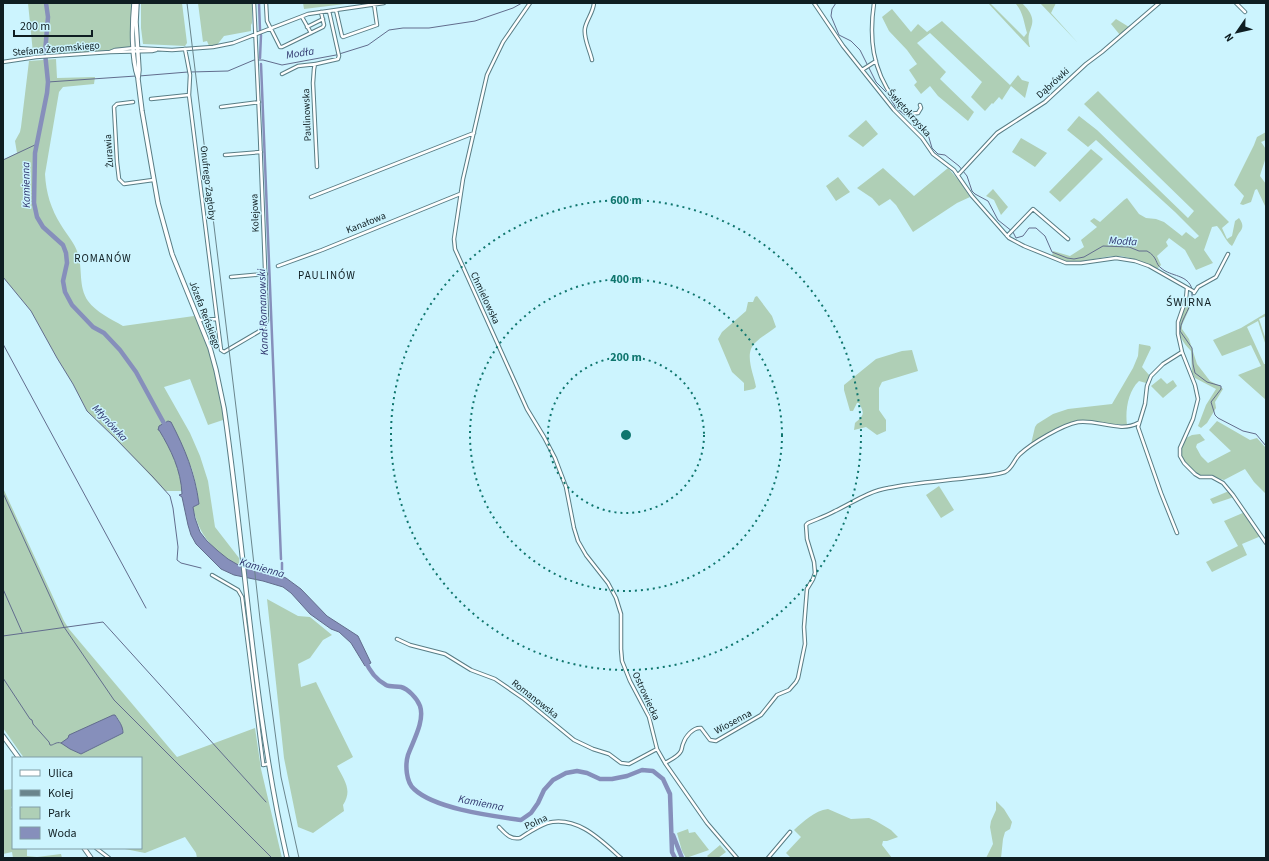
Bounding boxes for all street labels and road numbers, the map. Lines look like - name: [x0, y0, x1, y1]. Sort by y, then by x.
- street label: Stefana Żeromskiego: [12, 38, 100, 60]
- street label: Dąbrówki: [1033, 64, 1073, 102]
- street label: Świętokrzyska: [884, 86, 934, 140]
- street label: Paulinowska: [299, 88, 315, 142]
- street label: Żurawia: [101, 134, 117, 168]
- street label: Onufrego Zagłoby: [196, 145, 220, 221]
- street label: Kolejowa: [247, 193, 263, 233]
- street label: Kanałowa: [344, 209, 388, 237]
- street label: Chmielowska: [467, 270, 503, 326]
- street label: Józefa Reńskiego: [186, 279, 224, 351]
- street label: Ostrowiecka: [629, 670, 663, 722]
- street label: Romanowska: [508, 676, 562, 722]
- street label: Wiosenna: [712, 706, 754, 738]
- street label: Polna: [522, 811, 550, 833]

